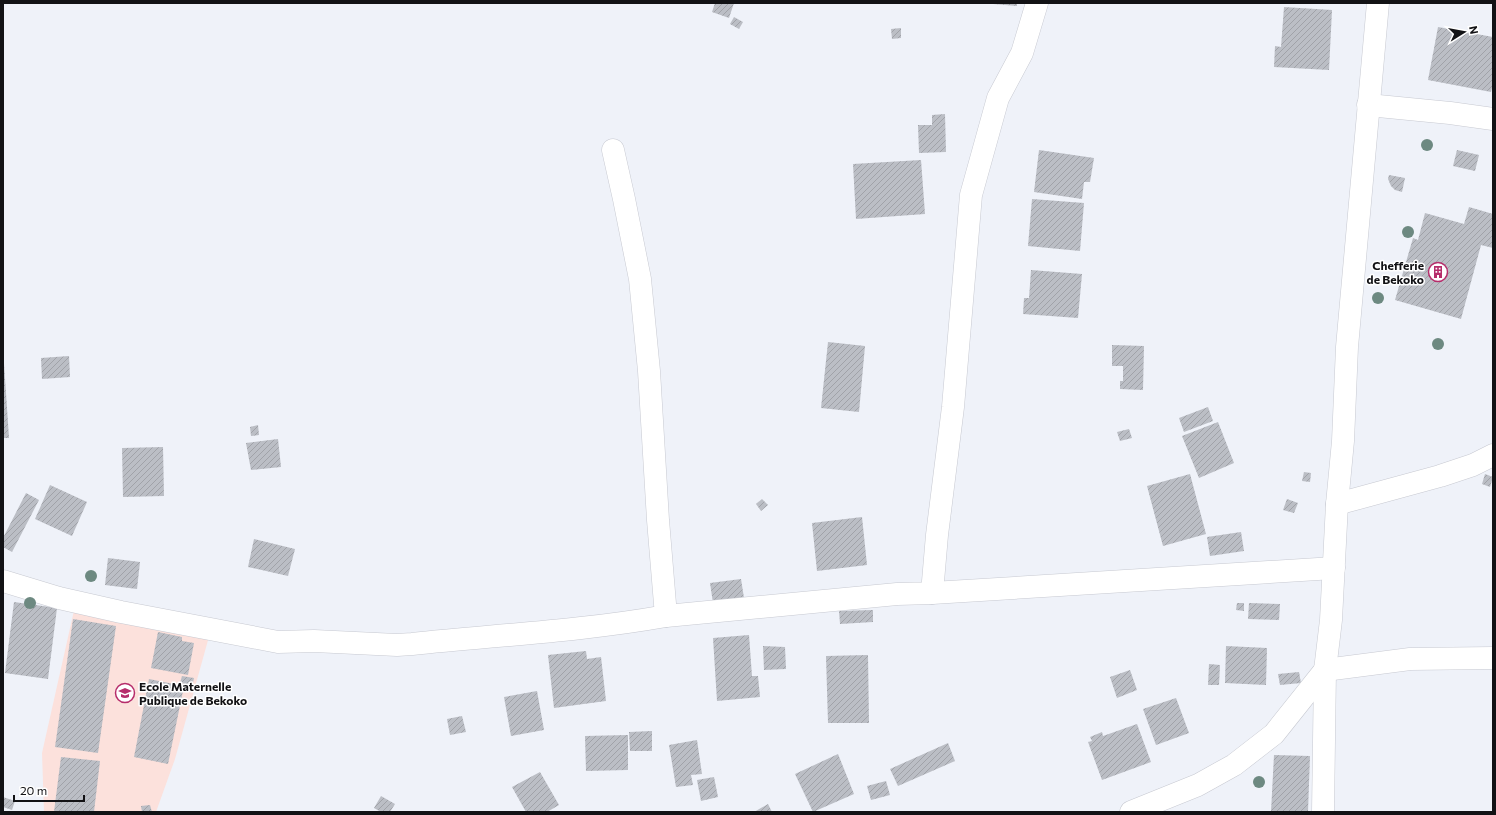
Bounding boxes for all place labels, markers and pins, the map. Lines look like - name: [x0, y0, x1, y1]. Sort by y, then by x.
- place label: Chefferie de Bekoko: [1367, 258, 1424, 286]
- building icon: Chefferie de Bekoko: [1427, 261, 1449, 283]
- place label: Ecole Maternelle Publique de Bekoko: [139, 679, 247, 707]
- school or university icon: Ecole Maternelle Publique de Bekoko: [114, 682, 136, 704]

